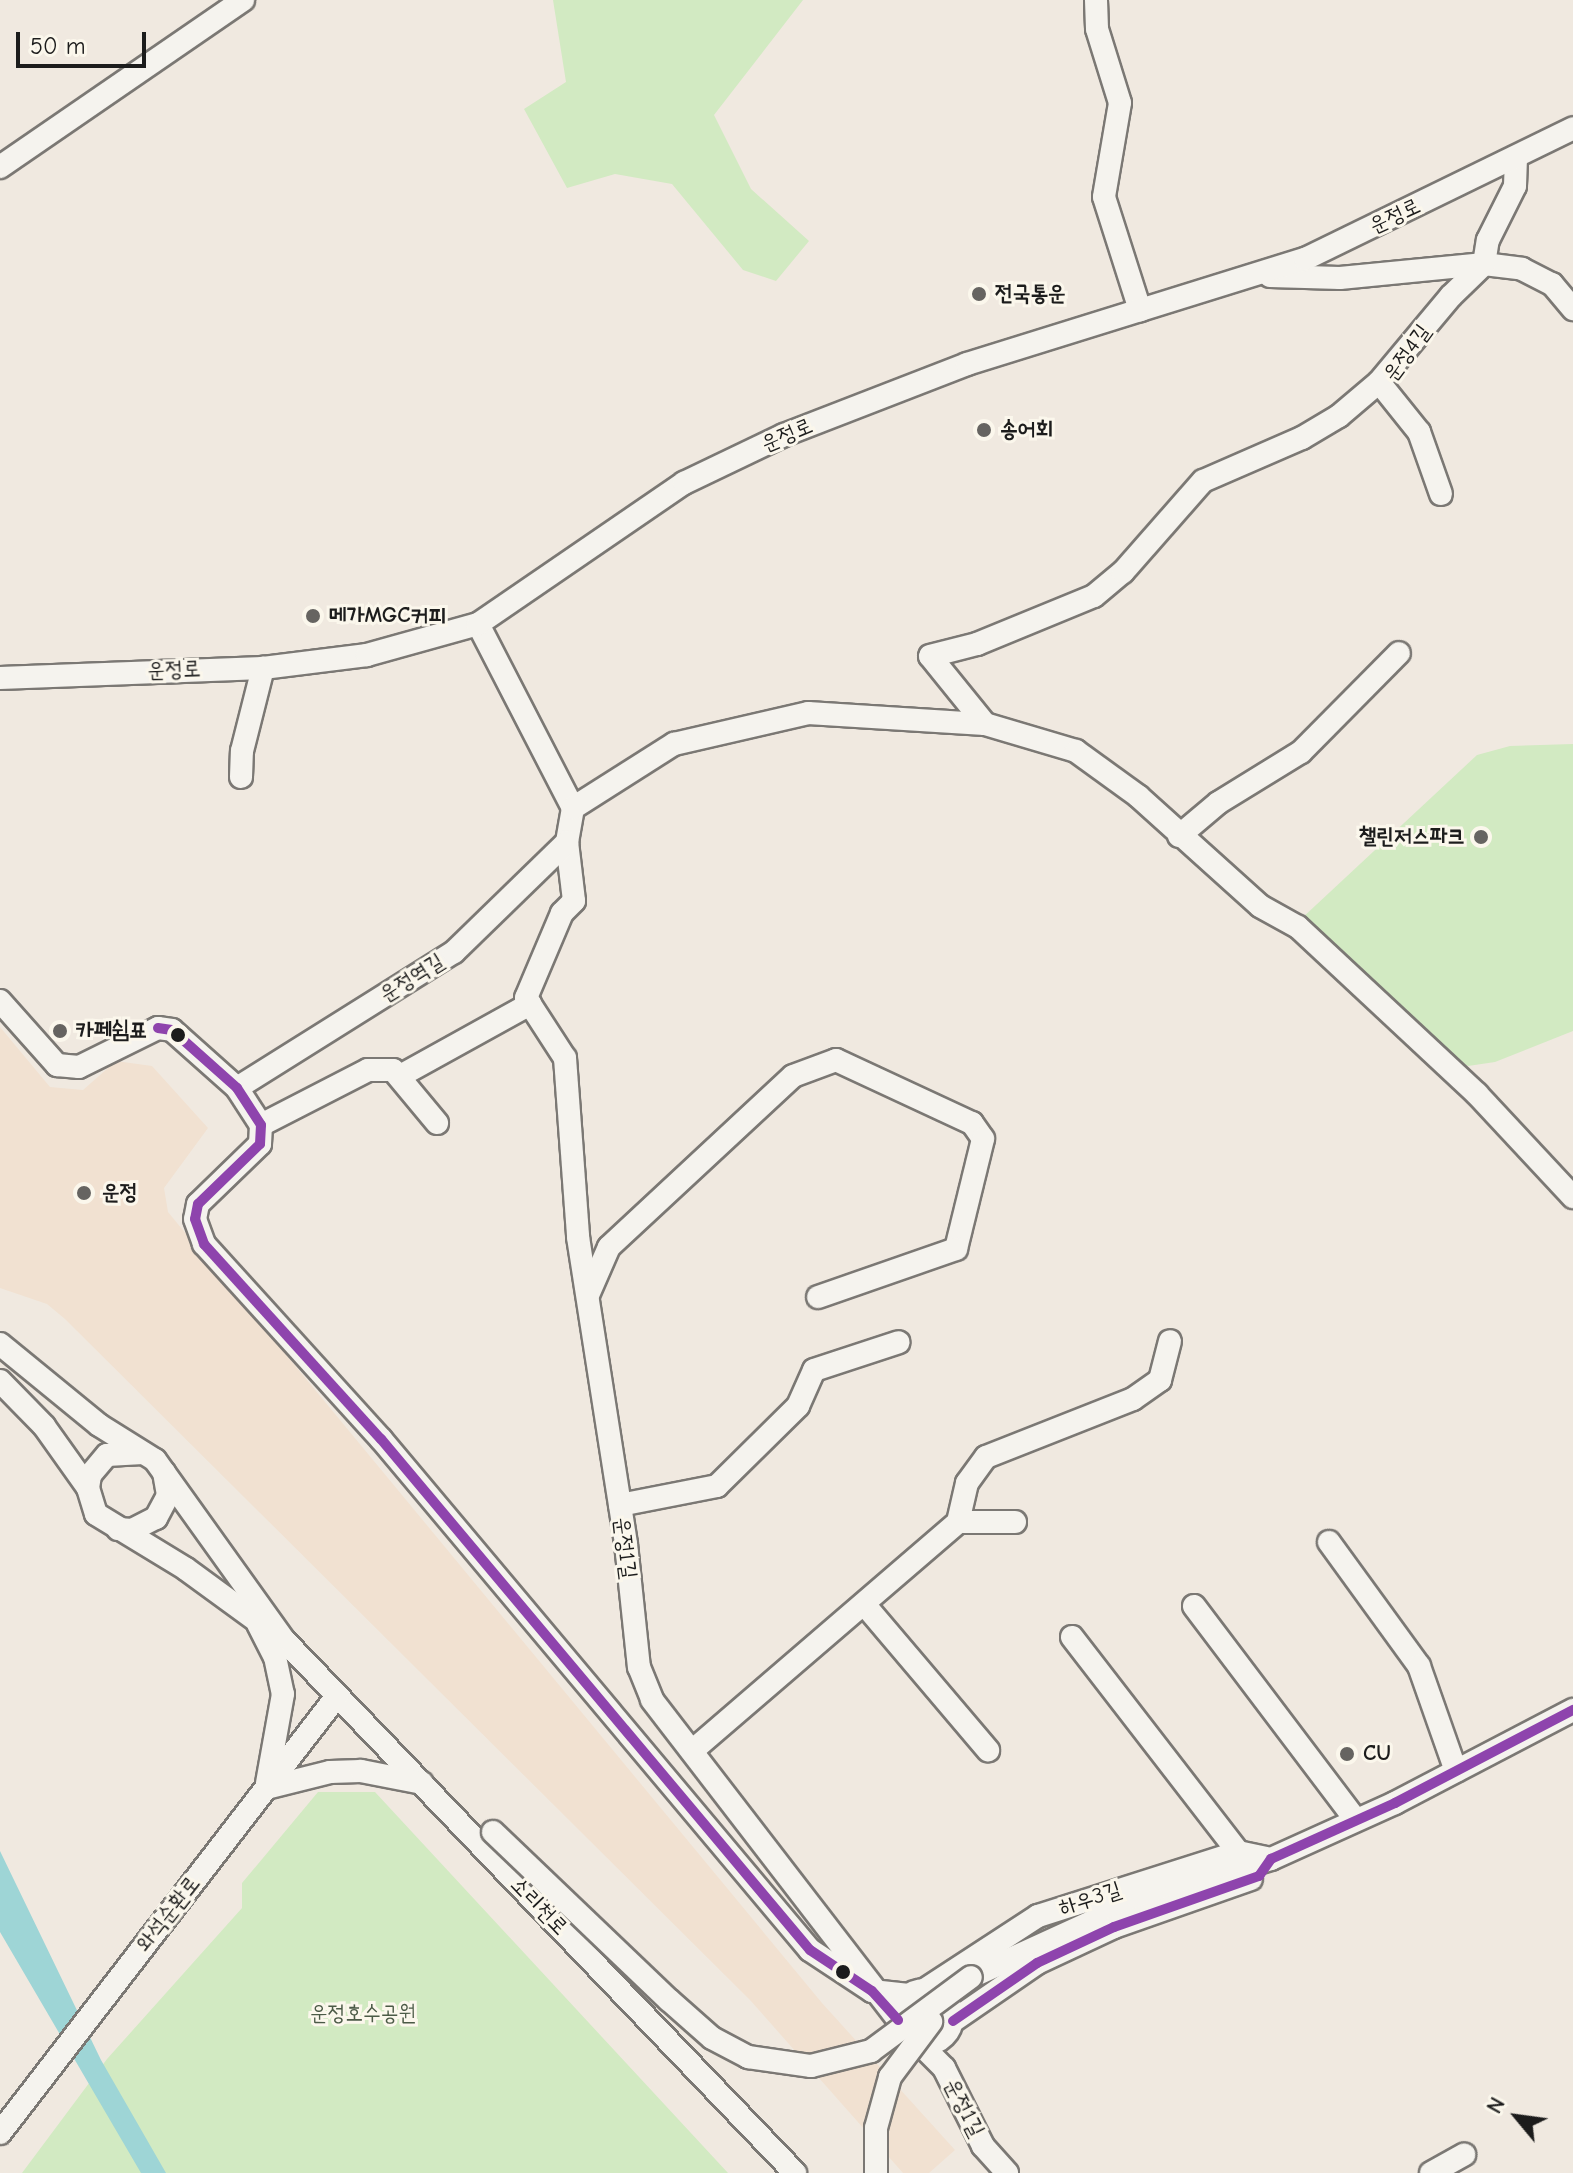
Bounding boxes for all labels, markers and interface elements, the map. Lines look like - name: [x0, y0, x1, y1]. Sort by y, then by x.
- scale bar: [20, 16, 150, 66]
- text: 50 m: [30, 32, 86, 60]
- street label: 운정로: [1365, 193, 1425, 239]
- place label: 전국통운: [995, 281, 1066, 307]
- marker: 전국통운: [970, 285, 988, 303]
- street label: 운정4길: [1378, 319, 1436, 387]
- street label: 운정로: [757, 412, 817, 458]
- place label: 송어회: [1000, 417, 1053, 443]
- marker: 송어회: [975, 421, 993, 439]
- place label: 메가MGC커피: [329, 603, 446, 629]
- marker: 메가MGC커피: [304, 607, 322, 625]
- street label: 운정로: [147, 656, 201, 684]
- place label: 챌린저스파크: [1359, 824, 1465, 850]
- marker: 챌린저스파크: [1472, 828, 1490, 846]
- street label: 운정역길: [375, 948, 449, 1008]
- place label: 카페쉼표: [76, 1018, 147, 1044]
- marker: 카페쉼표: [51, 1022, 69, 1040]
- unlabelled marker: [170, 1027, 186, 1043]
- place label: 운정: [102, 1180, 137, 1206]
- marker: 운정: [73, 1182, 95, 1204]
- street label: 운정1길: [608, 1516, 642, 1580]
- place label: CU: [1363, 1741, 1391, 1767]
- marker: CU: [1338, 1745, 1356, 1763]
- street label: 와석순환로: [130, 1871, 206, 1957]
- street label: 소리천로: [505, 1871, 573, 1941]
- street label: 하우3길: [1055, 1877, 1125, 1921]
- unlabelled marker: [835, 1964, 851, 1980]
- park label: 운정호수공원: [310, 2001, 416, 2027]
- street label: 운정1길: [938, 2074, 990, 2142]
- north arrow: [1477, 2077, 1557, 2157]
- text: N: [1481, 2093, 1511, 2118]

